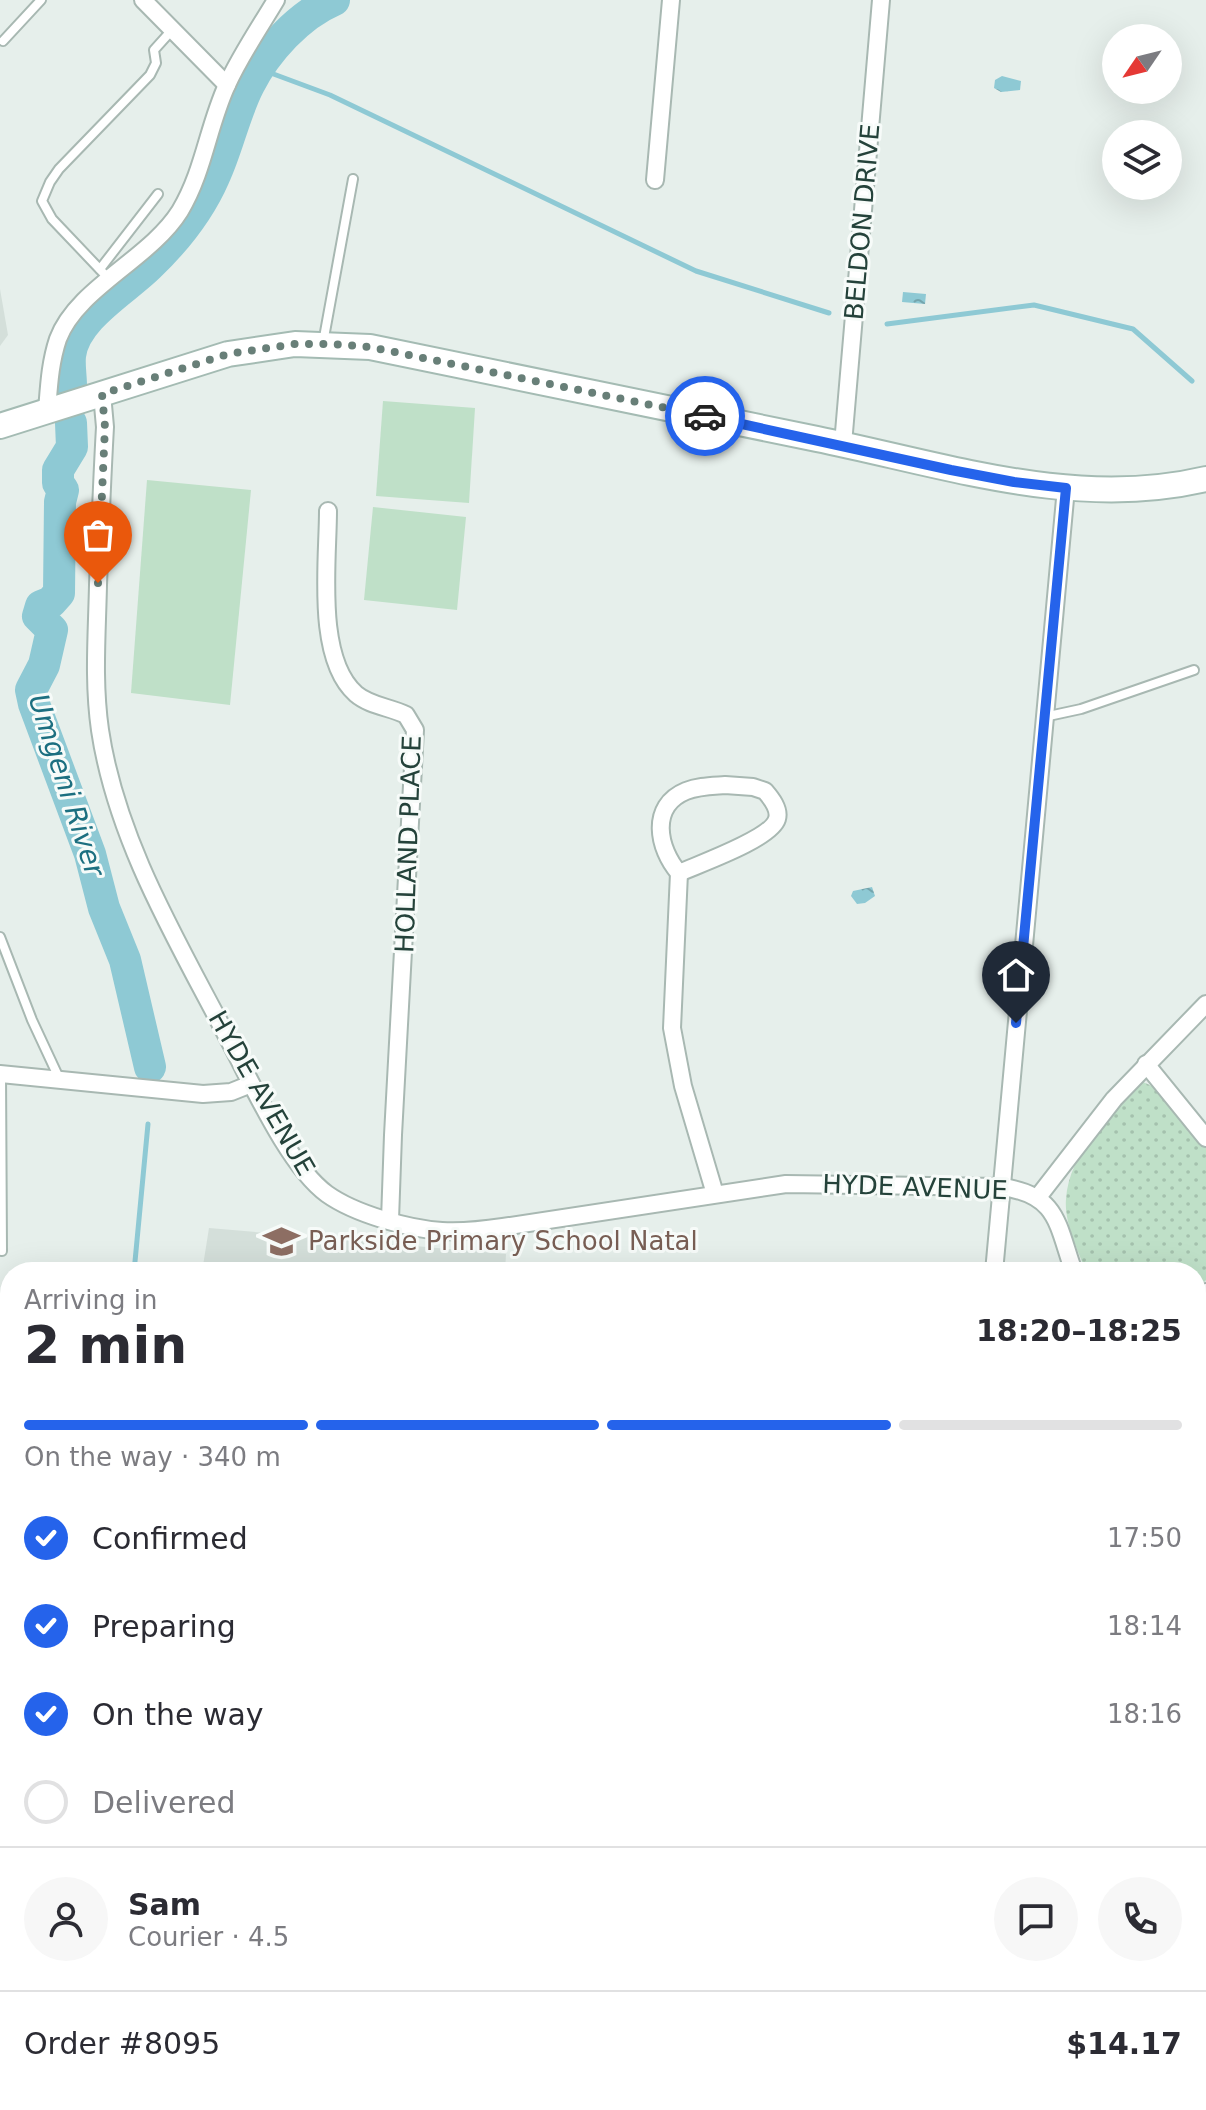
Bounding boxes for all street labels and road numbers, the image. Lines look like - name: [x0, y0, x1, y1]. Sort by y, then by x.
- street label: BELDON DRIVE: [838, 123, 886, 321]
- street label: HOLLAND PLACE: [389, 735, 427, 953]
- street label: HYDE AVENUE: [203, 1005, 321, 1181]
- street label: HYDE AVENUE: [822, 1169, 1008, 1205]

